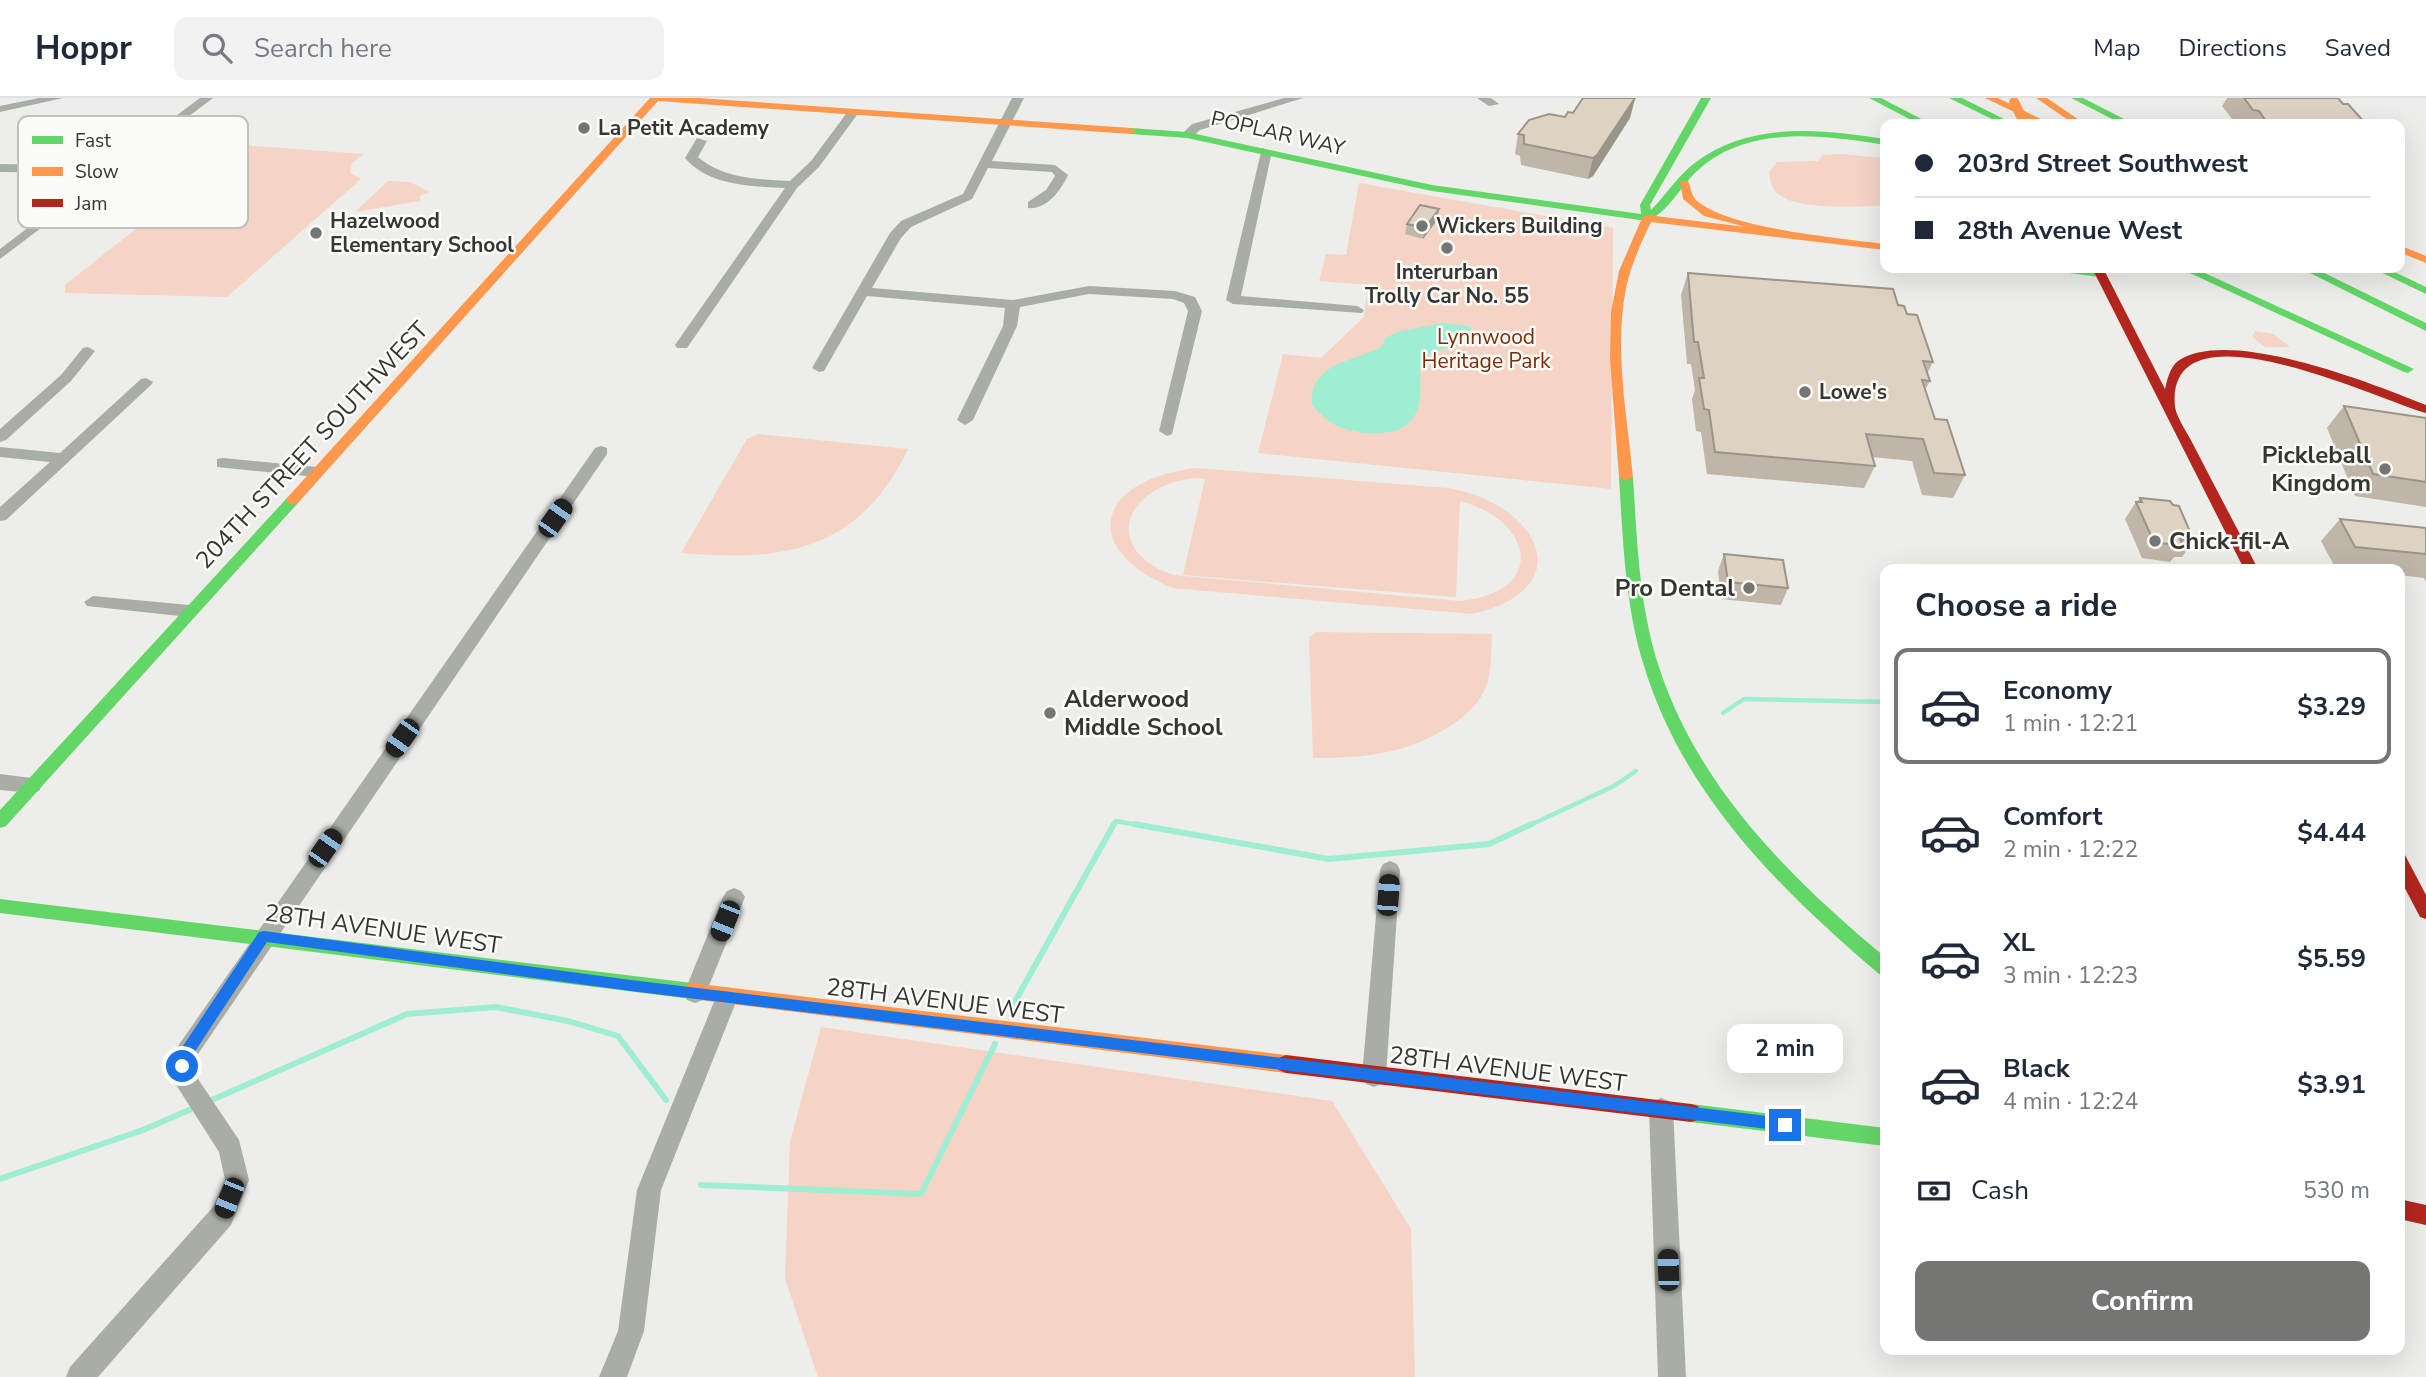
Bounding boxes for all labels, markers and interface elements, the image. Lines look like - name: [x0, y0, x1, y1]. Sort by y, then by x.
- search box: [174, 17, 664, 80]
- text: Hoppr: [35, 26, 132, 71]
- icon: search: [198, 29, 236, 67]
- text: Search here: [254, 31, 392, 66]
- text: Map: [2093, 32, 2140, 64]
- text: Directions: [2178, 32, 2287, 64]
- text: Saved: [2325, 32, 2391, 64]
- street label: POPLAR WAY: [1208, 104, 1348, 162]
- place label: La Petit Academy: [598, 114, 770, 142]
- legend: [18, 116, 248, 228]
- marker: La Petit Academy: [576, 120, 592, 136]
- text: Fast: [75, 128, 111, 154]
- text: 203rd Street Southwest: [1957, 146, 2248, 181]
- text: Slow: [75, 159, 119, 185]
- text: Jam: [74, 191, 108, 217]
- place label: Hazelwood Elementary School: [330, 207, 514, 259]
- place label: Wickers Building: [1436, 212, 1603, 240]
- text: 28th Avenue West: [1957, 213, 2182, 248]
- marker: Wickers Building: [1414, 218, 1430, 234]
- marker: Hazelwood Elementary School: [308, 225, 324, 241]
- marker: Interurban Trolly Car No. 55: [1439, 240, 1455, 256]
- place label: Interurban Trolly Car No. 55: [1365, 258, 1529, 310]
- street label: 204TH STREET SOUTHWEST: [189, 314, 436, 576]
- park label: Lynnwood Heritage Park: [1422, 323, 1551, 375]
- place label: Lowe's: [1819, 378, 1887, 406]
- marker: Lowe's: [1797, 384, 1813, 400]
- place label: Pickleball Kingdom: [2262, 439, 2371, 499]
- marker: Pickleball Kingdom: [2377, 461, 2393, 477]
- car: [535, 495, 576, 541]
- place label: Chick-fil-A: [2169, 525, 2290, 557]
- marker: Chick-fil-A: [2147, 533, 2163, 549]
- place label: Pro Dental: [1615, 572, 1735, 604]
- marker: Pro Dental: [1741, 580, 1757, 596]
- text: Choose a ride: [1915, 584, 2117, 627]
- text: Economy: [2003, 673, 2112, 708]
- icon: car: [1919, 675, 1982, 738]
- place label: Alderwood Middle School: [1064, 683, 1223, 743]
- text: $3.29: [2297, 689, 2366, 724]
- marker: Alderwood Middle School: [1042, 705, 1058, 721]
- text: 1 min · 12:21: [2003, 708, 2138, 739]
- car: [382, 715, 423, 761]
- text: Comfort: [2003, 799, 2103, 834]
- icon: car: [1919, 801, 1982, 864]
- text: $4.44: [2297, 815, 2366, 850]
- car: [305, 825, 346, 871]
- text: 2 min · 12:22: [2003, 834, 2138, 865]
- car: [1377, 873, 1400, 917]
- street label: 28TH AVENUE WEST: [263, 897, 504, 962]
- car: [708, 898, 743, 944]
- text: XL: [2003, 925, 2035, 960]
- icon: car: [1919, 927, 1982, 990]
- text: $5.59: [2297, 941, 2366, 976]
- text: 3 min · 12:23: [2003, 960, 2138, 991]
- street label: 28TH AVENUE WEST: [825, 971, 1066, 1031]
- callout: 2 min: [1727, 1024, 1843, 1072]
- text: 2 min: [1755, 1033, 1815, 1064]
- street label: 28TH AVENUE WEST: [1388, 1039, 1629, 1099]
- route start: [166, 1050, 198, 1082]
- text: Black: [2003, 1051, 2070, 1086]
- icon: car: [1919, 1053, 1982, 1116]
- text: $3.91: [2297, 1067, 2366, 1102]
- text: 4 min · 12:24: [2003, 1086, 2138, 1117]
- route end: [1769, 1109, 1801, 1141]
- icon: cash: [1915, 1172, 1953, 1210]
- text: Cash: [1971, 1173, 2029, 1208]
- car: [212, 1175, 247, 1221]
- text: 530 m: [2303, 1175, 2370, 1206]
- car: [1657, 1249, 1680, 1291]
- button: Confirm: [1915, 1261, 2370, 1341]

